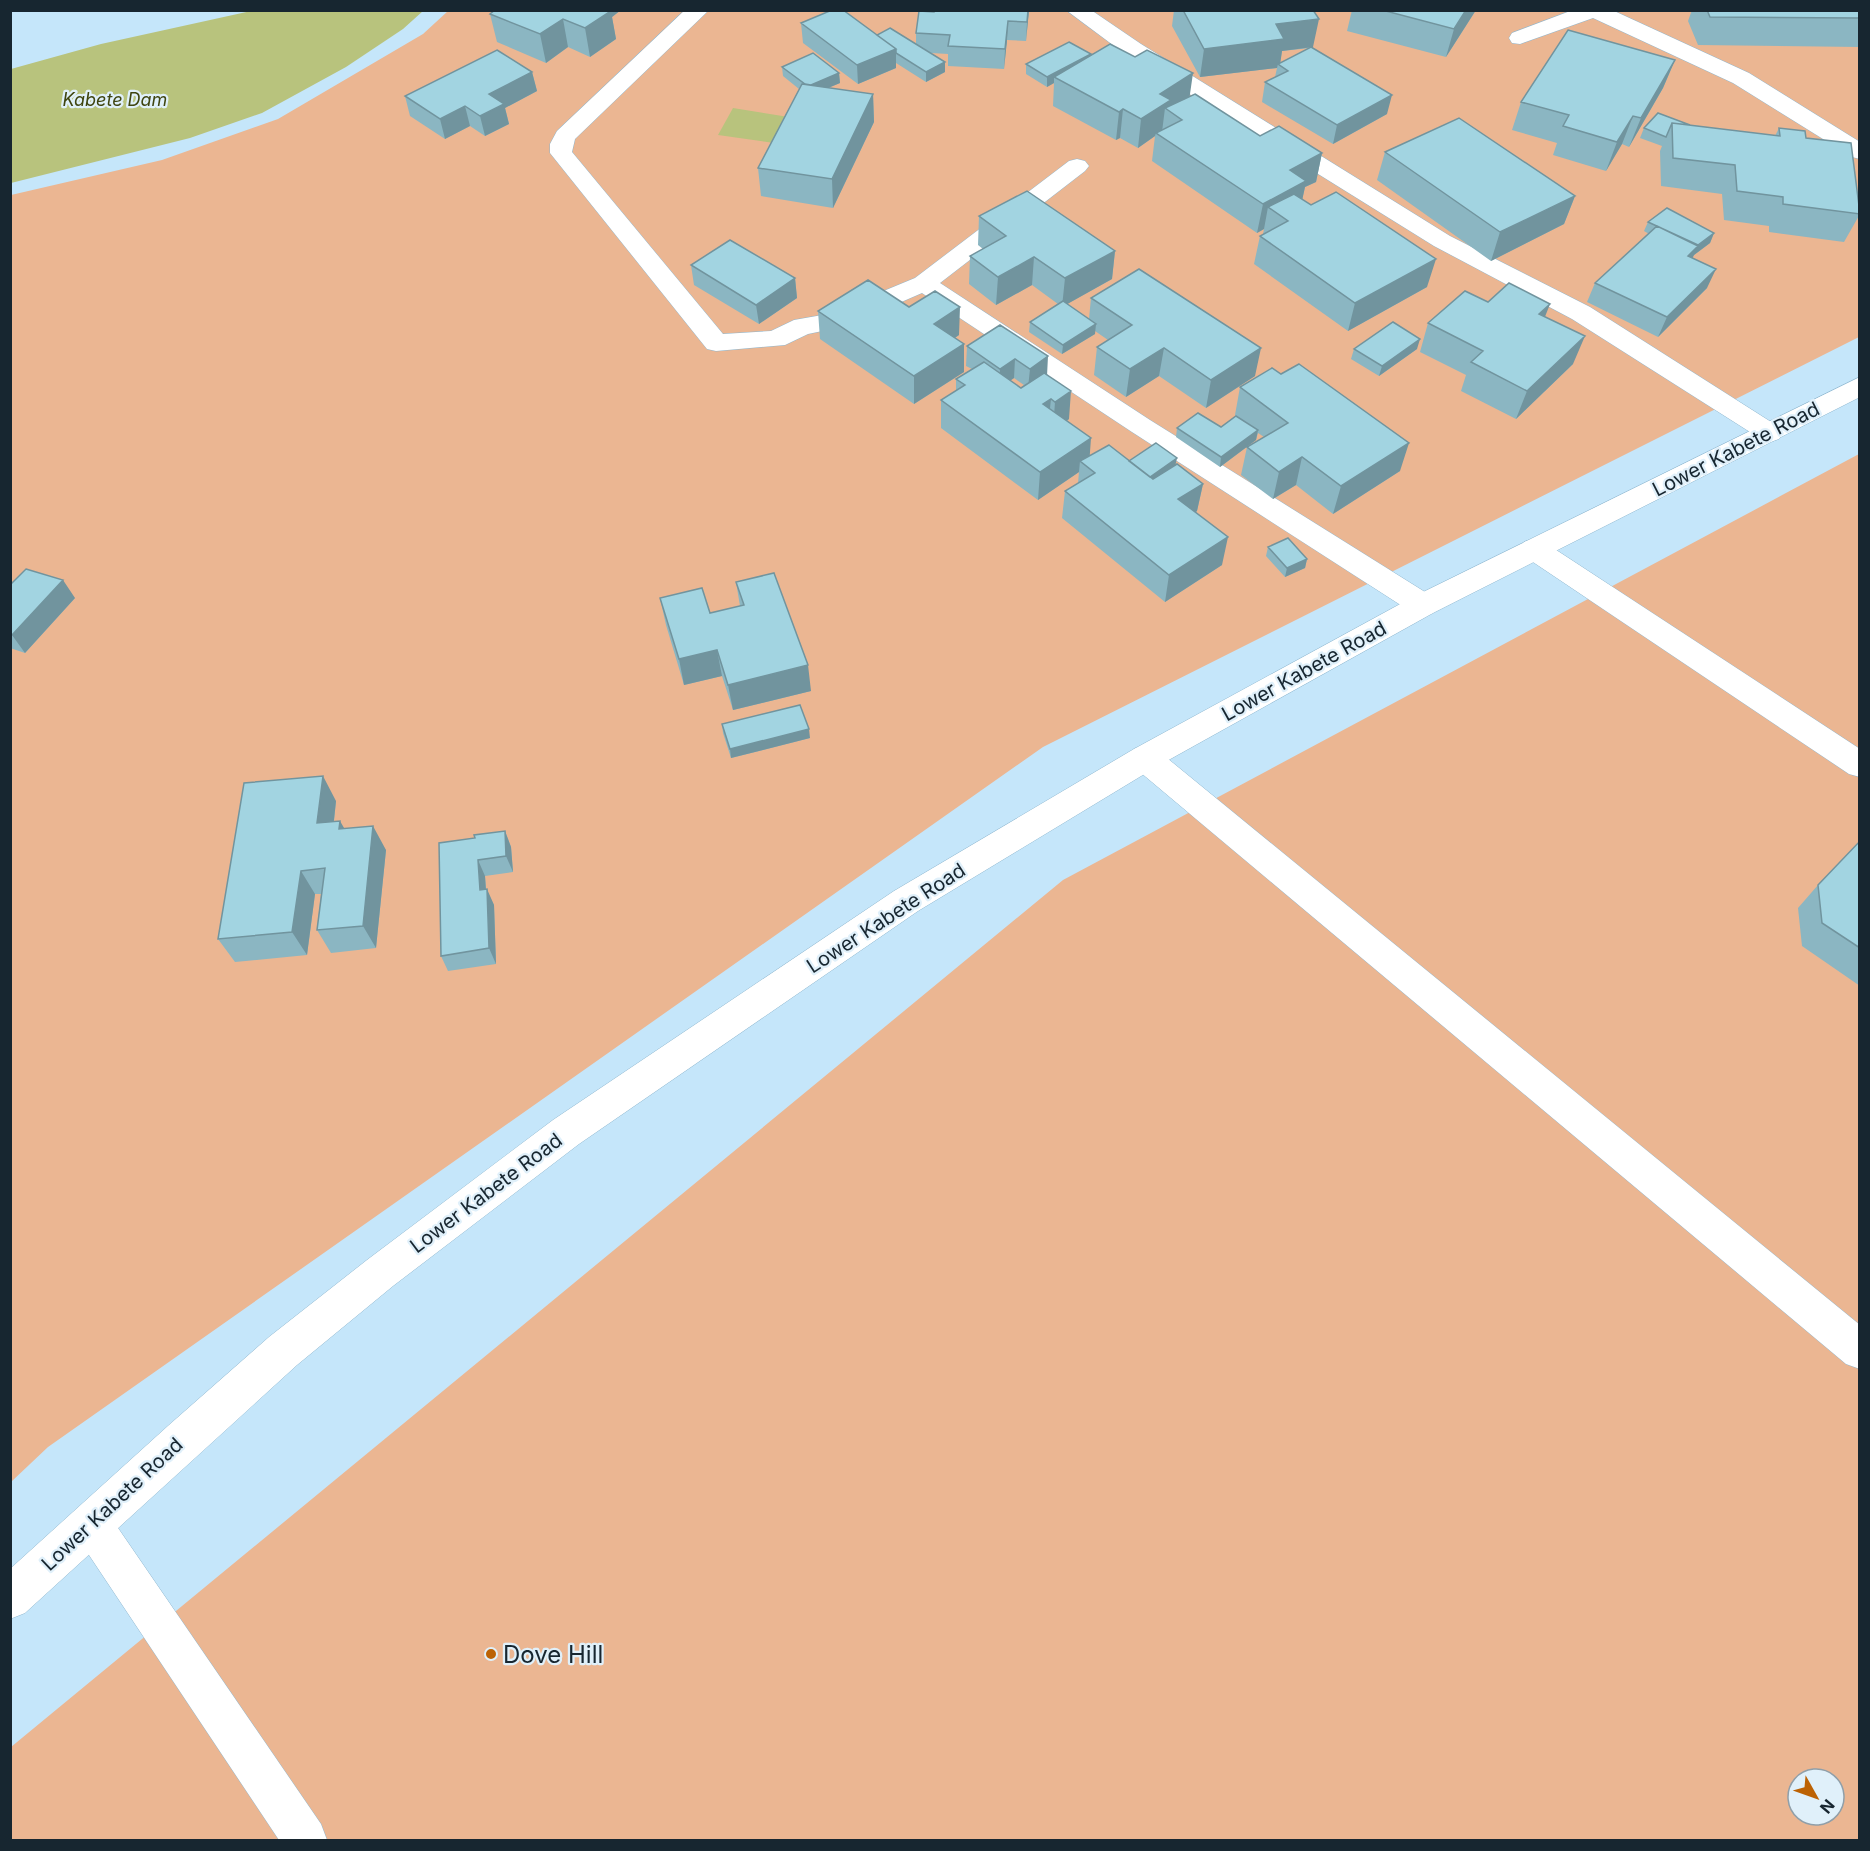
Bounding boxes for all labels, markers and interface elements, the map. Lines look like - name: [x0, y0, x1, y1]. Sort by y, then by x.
- water label: Kabete Dam: [63, 89, 168, 110]
- street label: Lower Kabete Road: [1648, 396, 1824, 502]
- street label: Lower Kabete Road: [1218, 616, 1390, 726]
- street label: Lower Kabete Road: [802, 858, 970, 978]
- street label: Lower Kabete Road: [405, 1128, 567, 1258]
- street label: Lower Kabete Road: [36, 1432, 188, 1576]
- place label: Dove Hill: [503, 1640, 603, 1669]
- marker: Dove Hill: [484, 1647, 498, 1661]
- north arrow: [1786, 1767, 1846, 1827]
- text: N: [1816, 1796, 1839, 1818]

